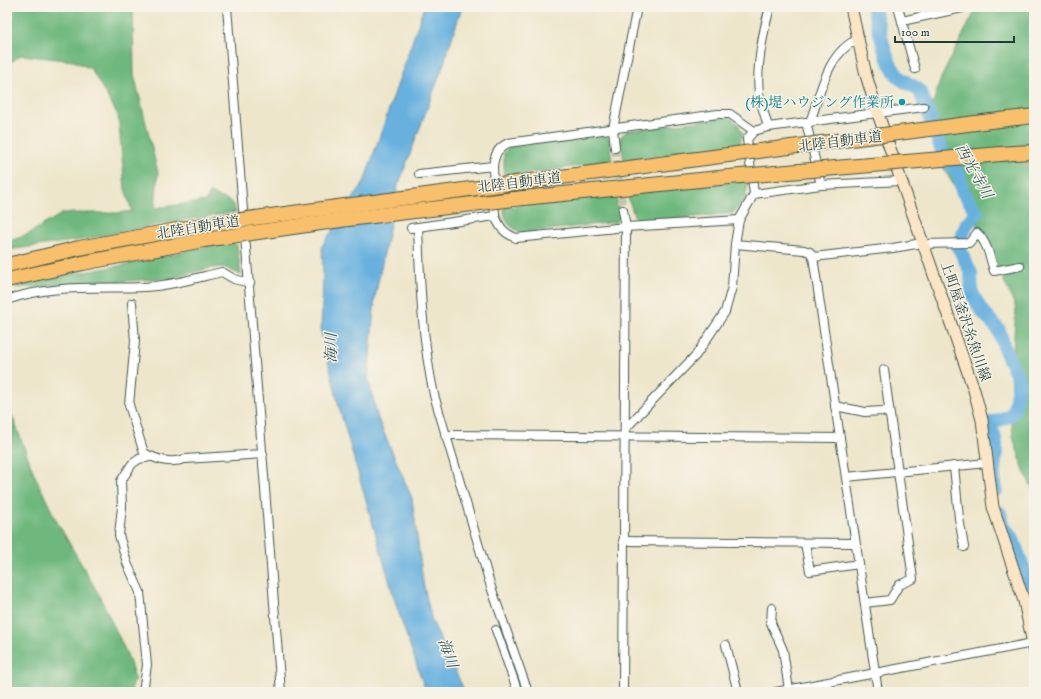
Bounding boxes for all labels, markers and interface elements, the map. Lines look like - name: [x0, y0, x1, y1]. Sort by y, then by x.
- scale bar: [895, 18, 1014, 44]
- text: 100 m: [901, 25, 930, 40]
- place label: (株)堤ハウジング作業所: [745, 94, 894, 112]
- marker: (株)堤ハウジング作業所: [897, 97, 907, 107]
- street label: 北陸自動車道: [797, 128, 883, 156]
- water label: 西光寺川: [951, 140, 997, 204]
- street label: 北陸自動車道: [476, 169, 562, 197]
- street label: 北陸自動車道: [155, 213, 241, 243]
- street label: 上町屋釜沢糸魚川線: [936, 259, 994, 384]
- water label: 海川: [322, 331, 341, 363]
- water label: 海川: [433, 636, 462, 672]

